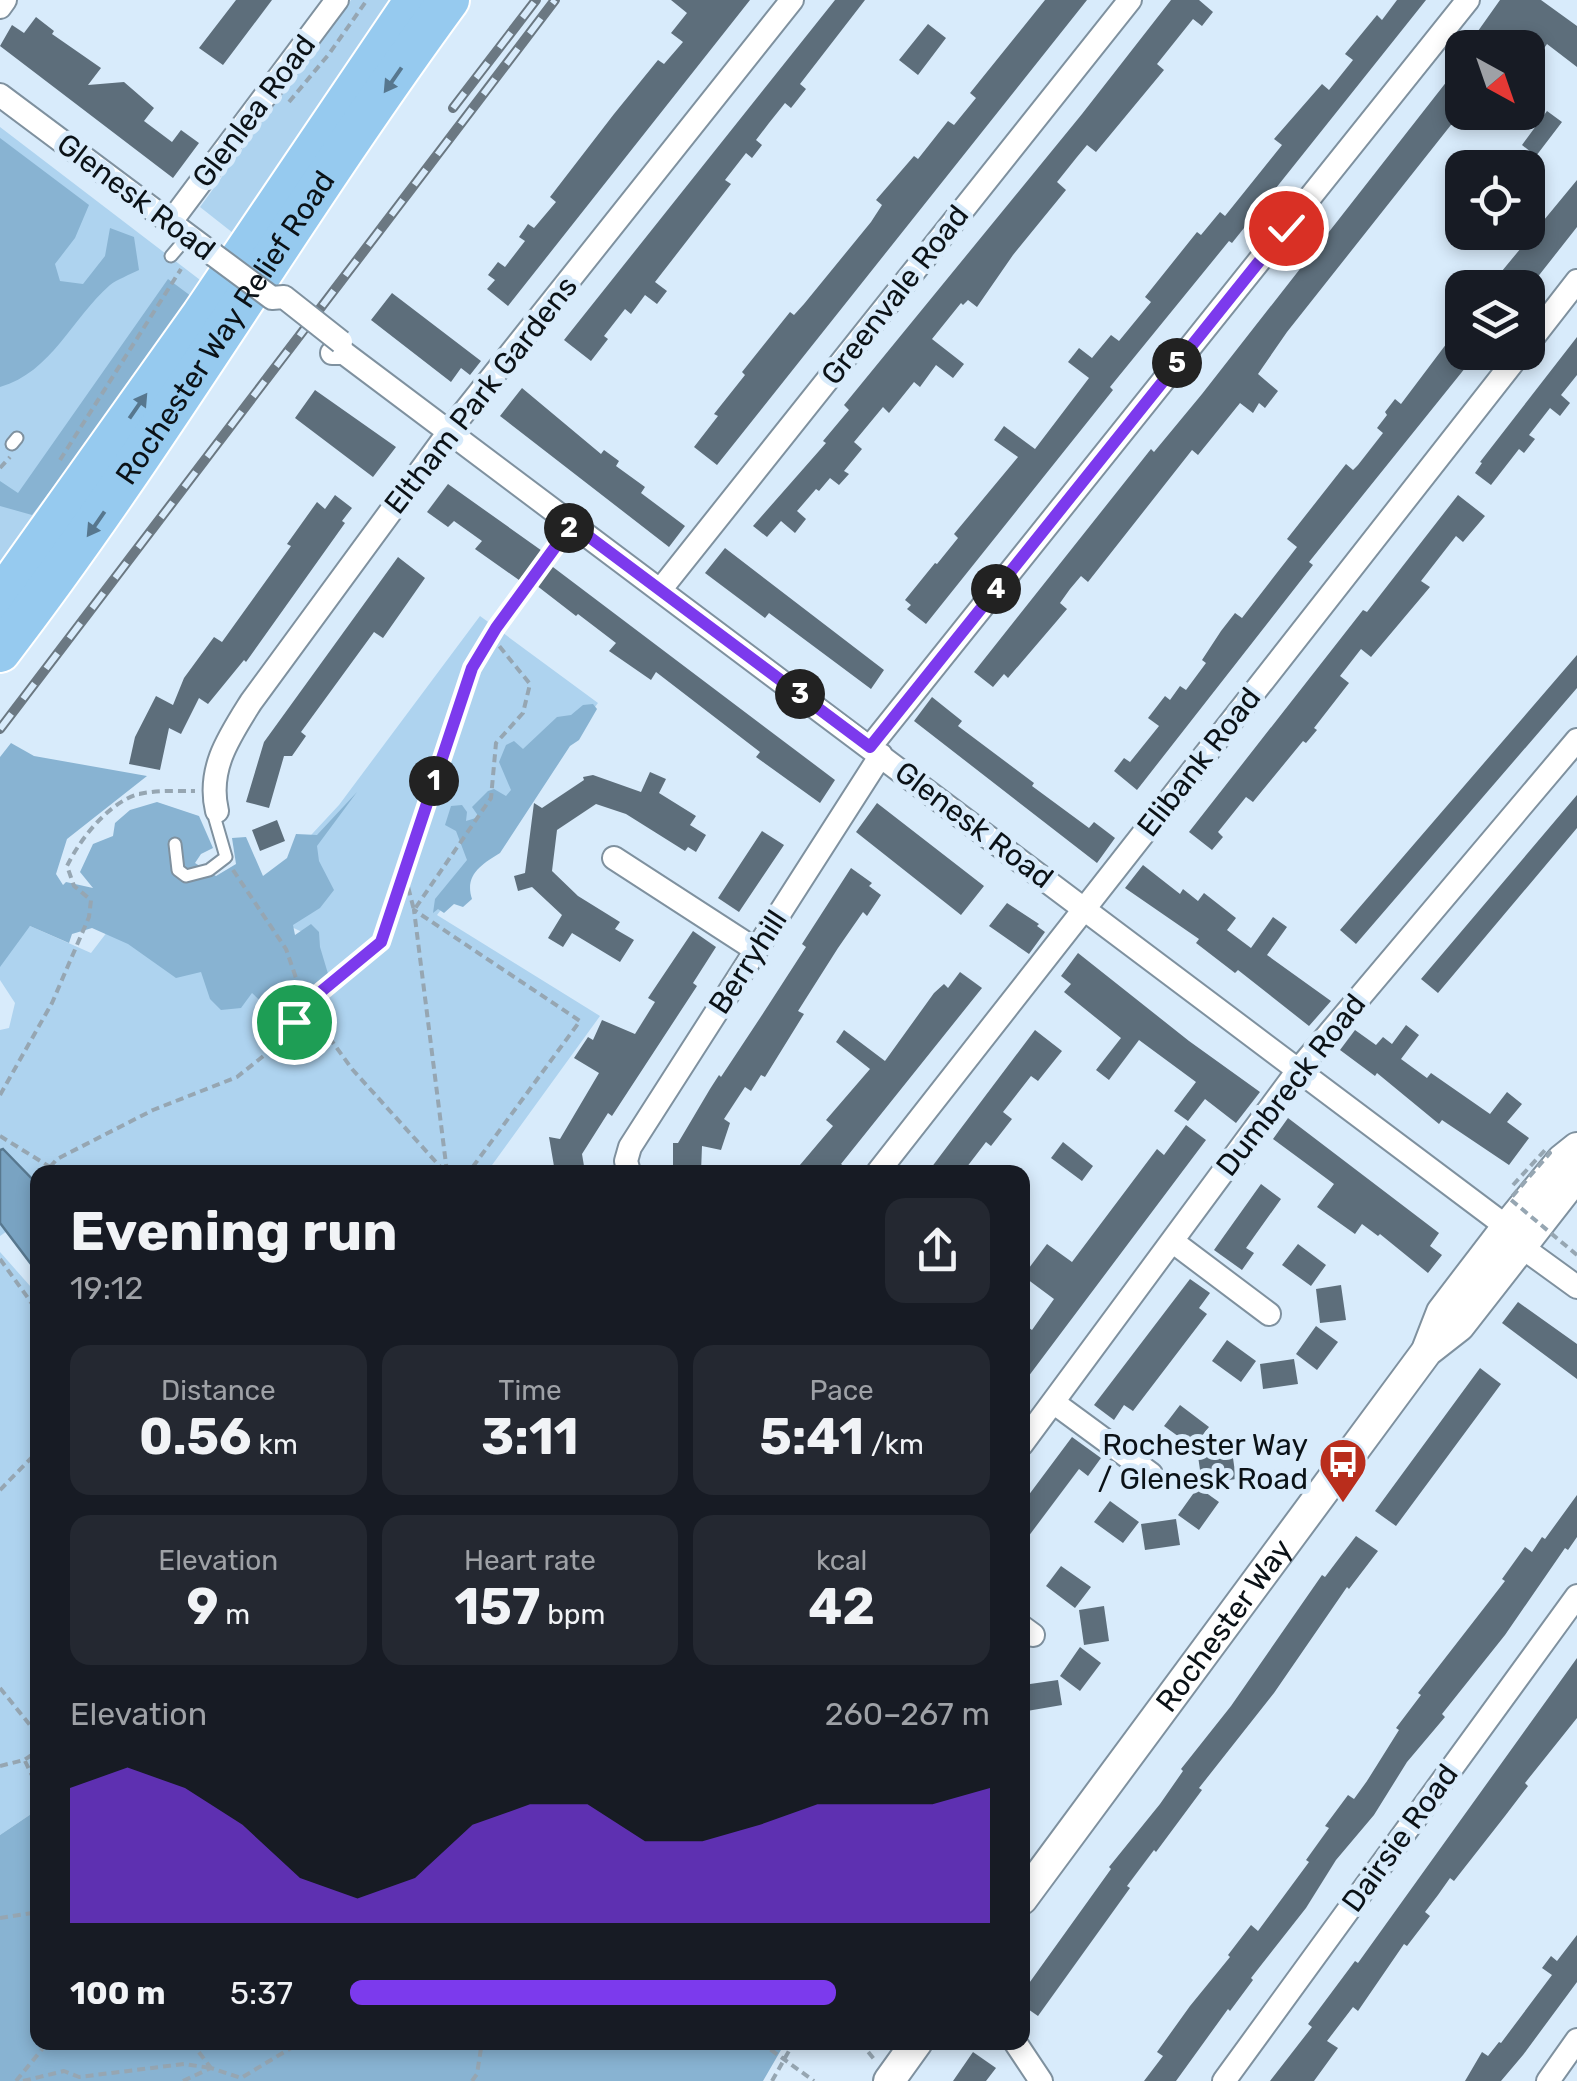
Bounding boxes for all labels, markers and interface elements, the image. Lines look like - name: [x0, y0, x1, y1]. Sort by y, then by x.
- street label: Glenlea Road: [185, 28, 323, 194]
- north arrow: [1445, 30, 1545, 130]
- map controls: [1445, 30, 1545, 370]
- one-way arrow: [384, 66, 403, 93]
- street label: Glenesk Road: [50, 126, 222, 268]
- button: locate: [1445, 150, 1545, 250]
- street label: Rochester Way Relief Road: [108, 164, 343, 492]
- pin: [1244, 186, 1329, 271]
- street label: Greenvale Road: [814, 198, 976, 392]
- icon: check: [1259, 201, 1314, 256]
- street label: Eltham Park Gardens: [377, 269, 585, 521]
- button: layers: [1445, 270, 1545, 370]
- pin: 5: [1152, 338, 1202, 388]
- text: 5: [1168, 346, 1186, 379]
- one-way arrow: [128, 393, 147, 420]
- pin: 2: [544, 503, 594, 553]
- one-way arrow: [87, 511, 106, 538]
- text: 2: [560, 511, 578, 544]
- pin: 4: [971, 564, 1021, 614]
- text: 4: [986, 572, 1006, 605]
- pin: 3: [775, 669, 825, 719]
- text: 3: [791, 677, 809, 710]
- street label: Elibank Road: [1130, 680, 1268, 844]
- street label: Glenesk Road: [888, 754, 1060, 896]
- pin: 1: [409, 756, 459, 806]
- text: 1: [427, 764, 441, 797]
- street label: Berryhill: [701, 903, 795, 1021]
- pin: [252, 980, 337, 1065]
- street label: Dumbreck Road: [1209, 987, 1373, 1183]
- icon: arrive: [267, 995, 322, 1050]
- button: share: [885, 1198, 990, 1303]
- text: Evening run: [70, 1199, 398, 1264]
- text: 19:12: [70, 1269, 143, 1307]
- text: Distance: [161, 1374, 276, 1407]
- text: Time: [498, 1374, 562, 1407]
- text: Pace: [810, 1374, 874, 1407]
- text: 0.56: [139, 1407, 252, 1467]
- text: 3:11: [481, 1407, 579, 1467]
- text: 5:41: [759, 1407, 864, 1467]
- place label: Rochester Way / Glenesk Road: [1098, 1427, 1308, 1497]
- text: km: [252, 1428, 298, 1461]
- text: /km: [864, 1428, 924, 1461]
- bus stop icon: Rochester Way / Glenesk Road: [1317, 1436, 1369, 1504]
- street label: Rochester Way: [1148, 1532, 1300, 1719]
- text: Elevation: [158, 1544, 278, 1577]
- text: Heart rate: [464, 1544, 596, 1577]
- text: kcal: [816, 1544, 867, 1577]
- text: 9: [186, 1577, 218, 1637]
- text: 157: [455, 1577, 540, 1637]
- text: 42: [808, 1577, 875, 1637]
- text: m: [218, 1598, 250, 1631]
- text: bpm: [540, 1598, 605, 1631]
- text: Elevation: [70, 1695, 207, 1733]
- text: 260–267 m: [825, 1695, 990, 1733]
- street label: Dairsie Road: [1334, 1757, 1466, 1919]
- text: 100 m: [70, 1974, 166, 2012]
- text: 5:37: [230, 1974, 293, 2012]

